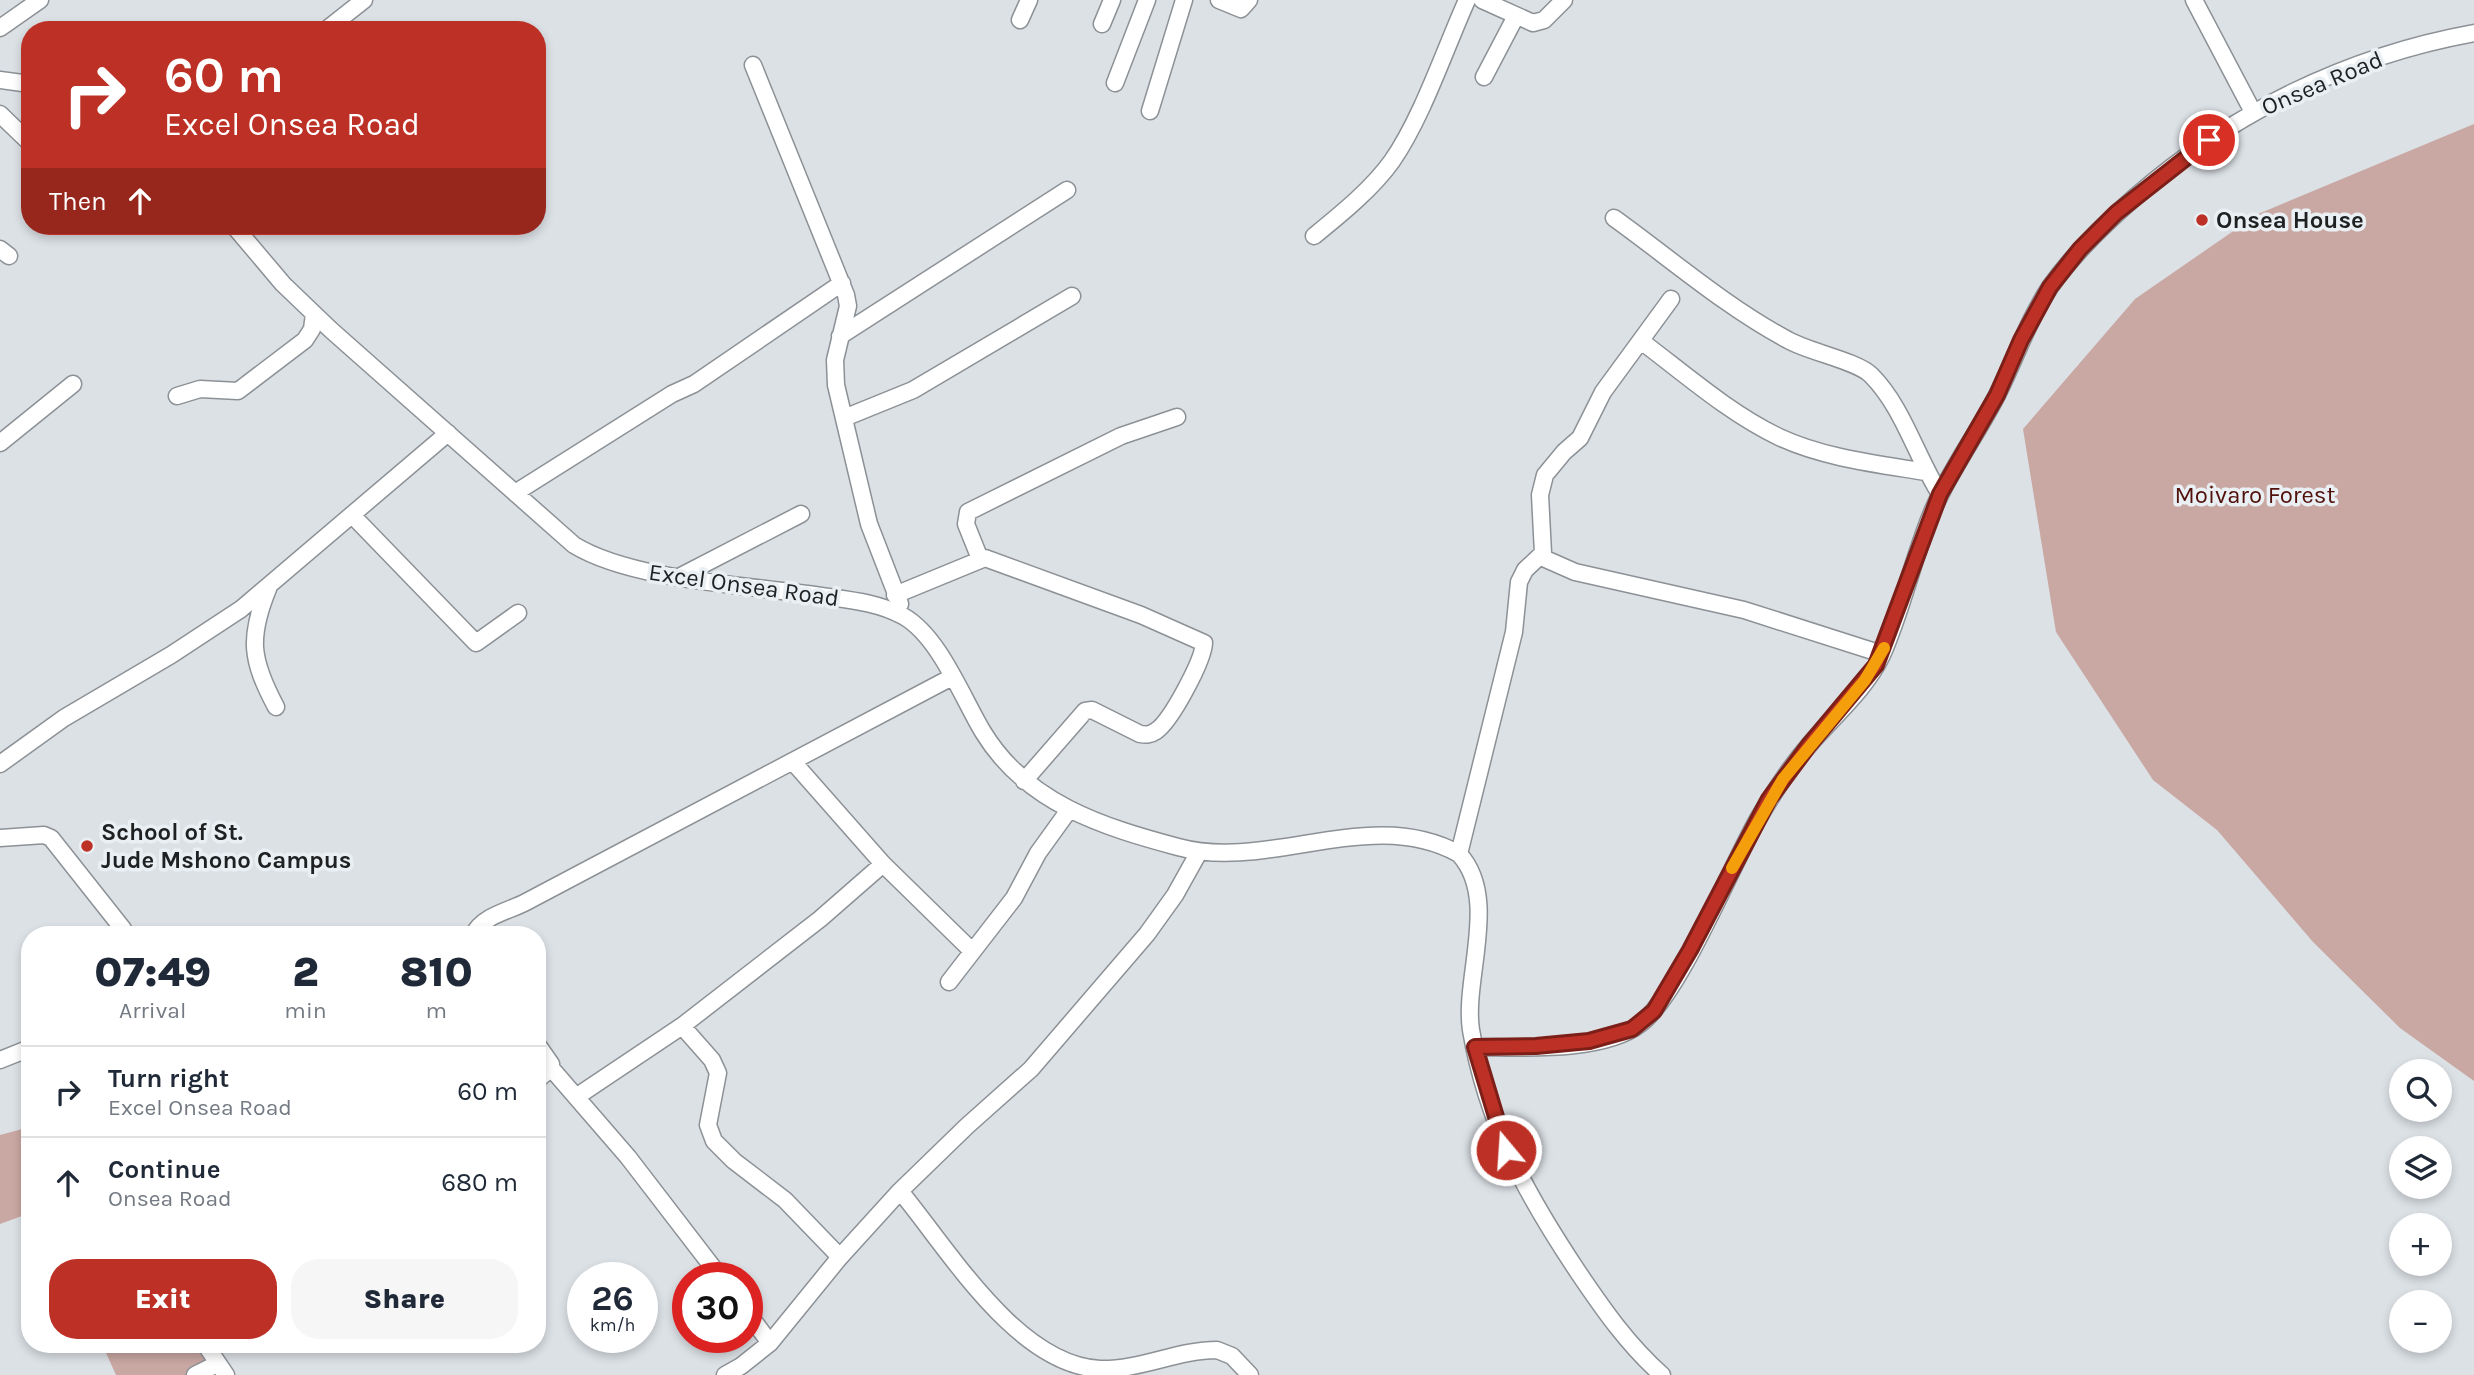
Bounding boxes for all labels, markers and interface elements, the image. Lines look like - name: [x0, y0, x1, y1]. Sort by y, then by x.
- street label: Onsea Road: [2257, 45, 2387, 121]
- text: 60 m: [164, 47, 284, 104]
- icon: right: [49, 49, 140, 140]
- text: Excel Onsea Road: [164, 106, 420, 143]
- pin: [2179, 110, 2239, 170]
- icon: arrive: [2190, 121, 2228, 159]
- icon: ahead: [121, 182, 159, 220]
- text: Then: [49, 186, 107, 217]
- place label: Onsea House: [2216, 206, 2364, 234]
- marker: Onsea House: [2194, 212, 2210, 228]
- park label: Moivaro Forest: [2174, 481, 2336, 509]
- street label: Excel Onsea Road: [647, 558, 841, 612]
- place label: School of St. Jude Mshono Campus: [101, 818, 351, 874]
- marker: School of St. Jude Mshono Campus: [79, 838, 95, 854]
- text: 07:49: [94, 947, 211, 997]
- text: 2: [292, 947, 319, 997]
- text: 810: [400, 947, 473, 997]
- text: Arrival: [119, 997, 186, 1024]
- text: min: [284, 997, 327, 1024]
- text: m: [426, 997, 447, 1024]
- map controls: [2389, 1059, 2452, 1353]
- button: search: [2389, 1059, 2452, 1122]
- text: Turn right: [108, 1063, 229, 1094]
- icon: right: [49, 1073, 87, 1111]
- text: 60 m: [457, 1076, 518, 1107]
- text: Excel Onsea Road: [108, 1094, 292, 1121]
- position arrow: [1469, 1113, 1543, 1187]
- button: layers: [2389, 1136, 2452, 1199]
- text: Continue: [108, 1154, 220, 1185]
- icon: ahead: [49, 1164, 87, 1202]
- text: 680 m: [441, 1167, 518, 1198]
- text: Onsea Road: [108, 1185, 232, 1212]
- button: +: [2389, 1213, 2452, 1276]
- button: Exit: [49, 1259, 277, 1339]
- button: Share: [291, 1259, 518, 1339]
- speed limit sign: 30: [672, 1262, 763, 1353]
- text: 26: [591, 1278, 634, 1319]
- button: −: [2389, 1290, 2452, 1353]
- text: km/h: [590, 1314, 635, 1336]

